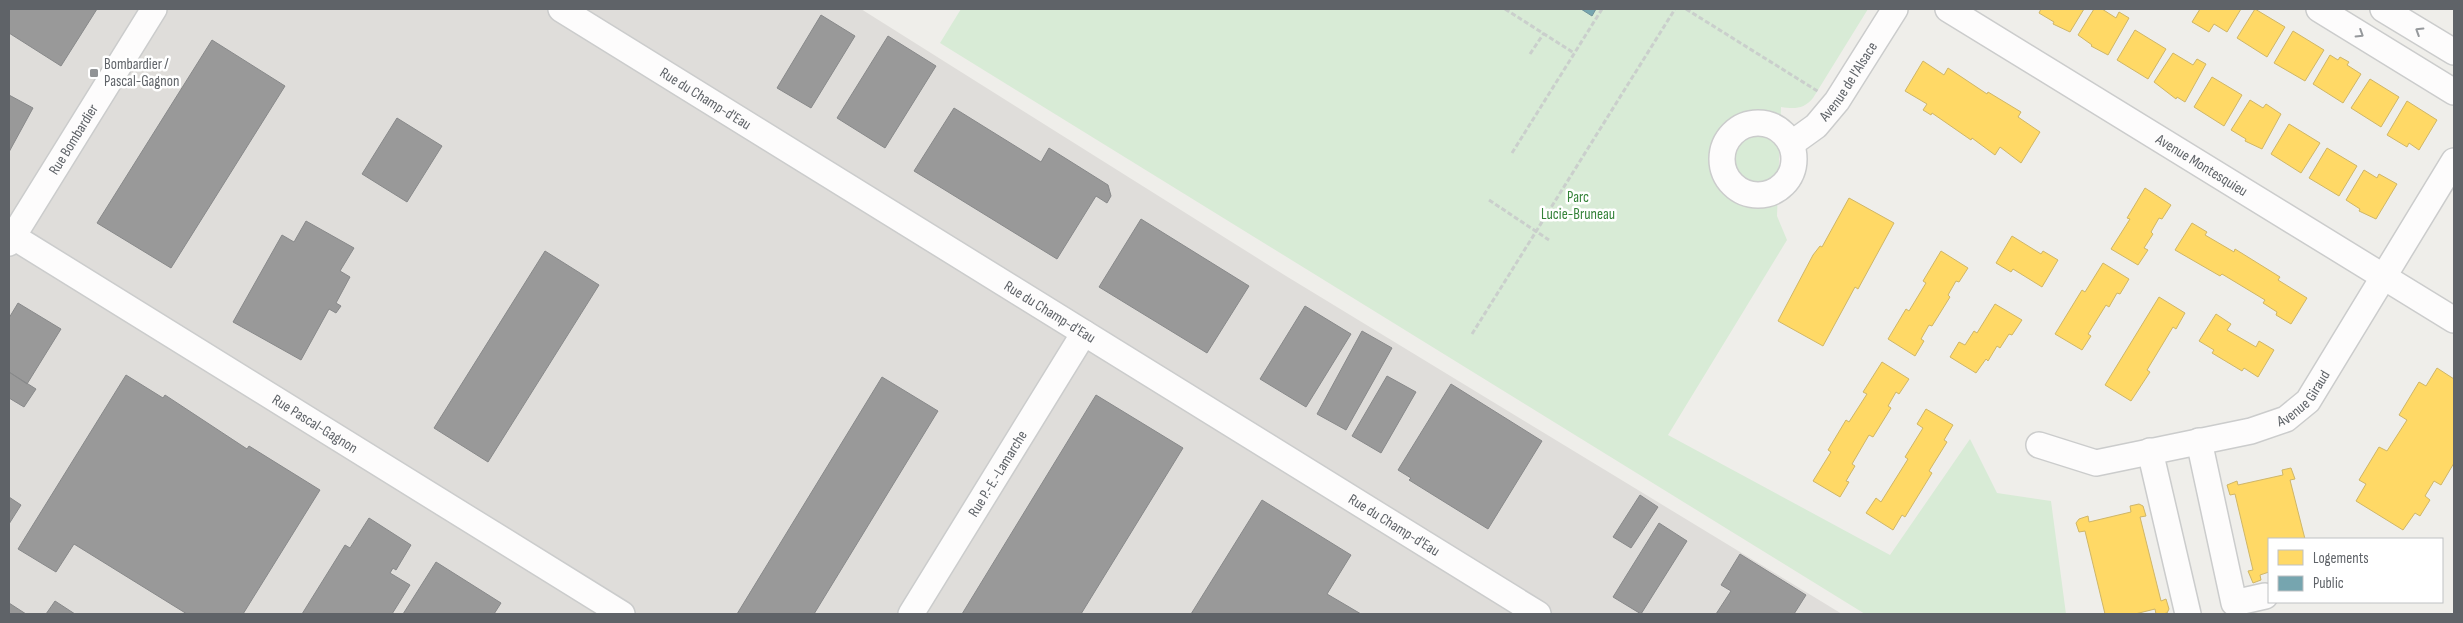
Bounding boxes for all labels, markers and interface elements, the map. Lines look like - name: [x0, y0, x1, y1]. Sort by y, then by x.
- one-way arrow: [2415, 27, 2424, 37]
- one-way arrow: [2355, 28, 2364, 38]
- street label: Avenue de l'Alsace: [1814, 38, 1881, 126]
- place label: Bombardier / Pascal-Gagnon: [104, 55, 179, 91]
- street label: Rue du Champ-d'Eau: [656, 63, 755, 134]
- marker: Bombardier / Pascal-Gagnon: [88, 67, 100, 79]
- street label: Rue Bombardier: [44, 100, 103, 178]
- street label: Avenue Montesquieu: [2152, 129, 2251, 200]
- park label: Parc Lucie-Bruneau: [1541, 188, 1615, 224]
- street label: Rue du Champ-d'Eau: [1001, 276, 1099, 347]
- street label: Avenue Giraud: [2274, 367, 2334, 431]
- street label: Rue Pascal-Gagnon: [269, 390, 361, 457]
- street label: Rue P.-E.-Lamarche: [964, 427, 1031, 520]
- street label: Rue du Champ-d'Eau: [1345, 489, 1443, 560]
- legend: [2268, 538, 2443, 603]
- text: Logements: [2313, 549, 2369, 568]
- text: Public: [2313, 574, 2344, 593]

